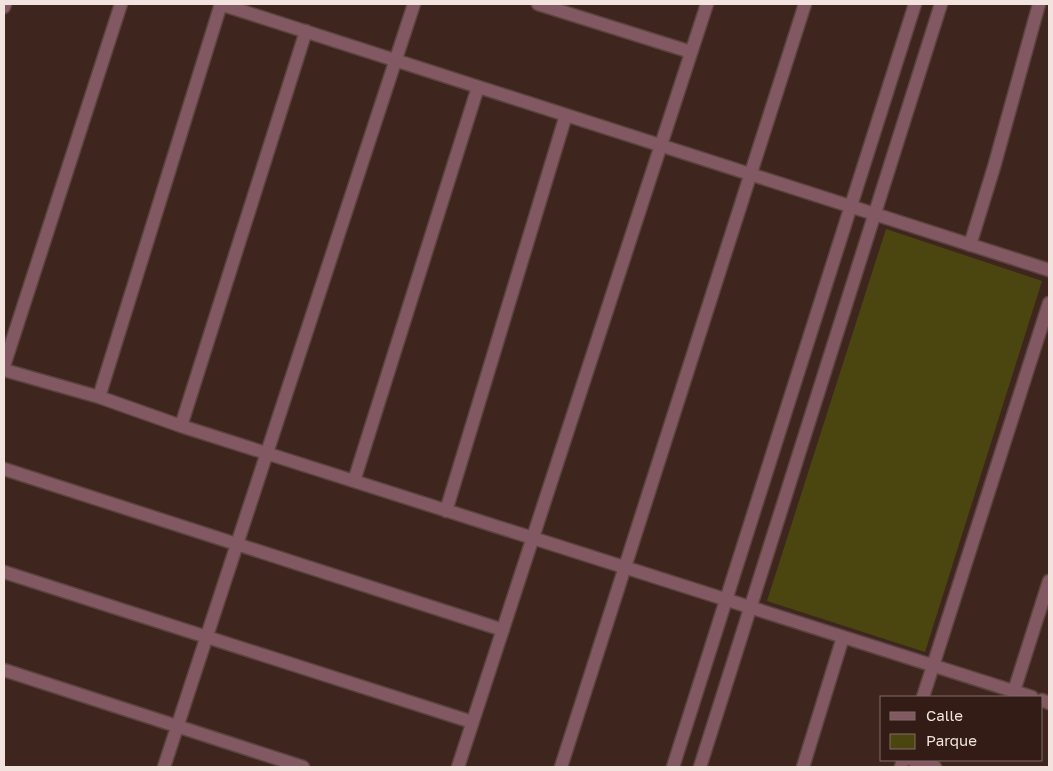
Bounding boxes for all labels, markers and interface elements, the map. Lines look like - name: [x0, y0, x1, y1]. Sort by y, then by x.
- legend: [880, 696, 1043, 761]
- text: Calle: [926, 706, 963, 724]
- text: Parque: [926, 731, 977, 749]

